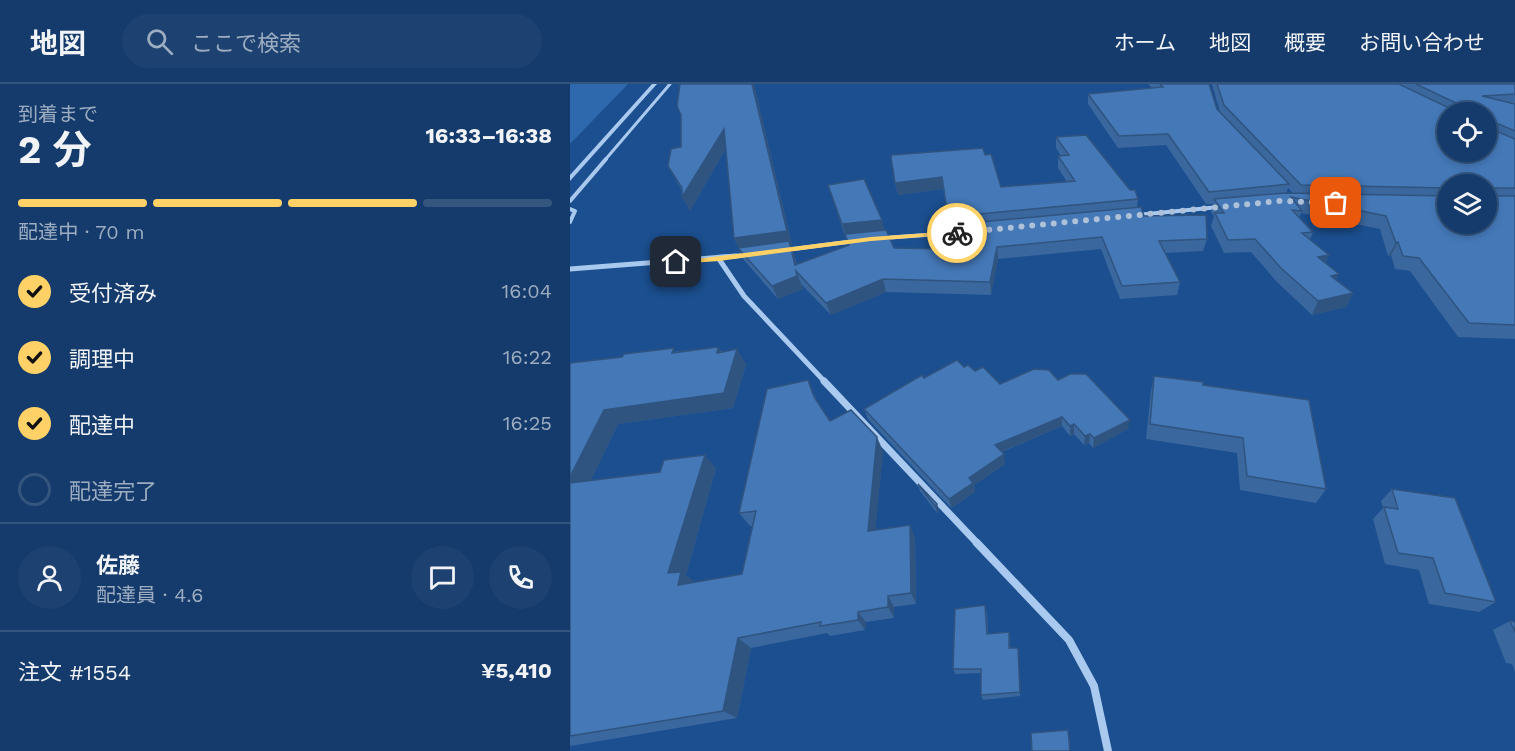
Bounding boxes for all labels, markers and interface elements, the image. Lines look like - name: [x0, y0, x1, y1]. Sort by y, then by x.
- search box: [122, 14, 542, 68]
- icon: search: [143, 25, 176, 58]
- text: 地図: [30, 27, 86, 60]
- text: ホーム: [1114, 30, 1176, 55]
- text: 地図: [1209, 30, 1251, 55]
- text: 概要: [1284, 30, 1326, 55]
- text: お問い合わせ: [1359, 30, 1485, 55]
- text: ここで検索: [191, 31, 301, 56]
- text: 到着まで: [18, 102, 98, 126]
- map controls: [1437, 102, 1497, 234]
- button: locate: [1437, 102, 1497, 162]
- text: 16:33–16:38: [425, 123, 552, 148]
- text: 2 分: [18, 127, 91, 172]
- button: layers: [1437, 174, 1497, 234]
- pin: [1310, 177, 1361, 228]
- icon: bag: [1319, 186, 1352, 219]
- courier: [927, 203, 987, 263]
- icon: bike: [941, 217, 974, 250]
- text: 配達中 · 70 m: [18, 220, 145, 244]
- pin: [650, 236, 701, 287]
- icon: home: [659, 245, 692, 278]
- icon: check: [18, 275, 51, 308]
- text: 16:04: [501, 279, 552, 303]
- text: 受付済み: [69, 281, 157, 306]
- icon: check: [18, 341, 51, 374]
- text: 16:22: [503, 345, 552, 369]
- text: 調理中: [69, 347, 135, 372]
- icon: check: [18, 407, 51, 440]
- text: 16:25: [503, 411, 552, 435]
- text: 配達中: [69, 413, 135, 438]
- text: 配達完了: [69, 479, 157, 504]
- button: person: [18, 546, 81, 609]
- button: chat: [411, 546, 474, 609]
- button: phone: [489, 546, 552, 609]
- text: 佐藤: [96, 553, 140, 578]
- text: 配達員 · 4.6: [96, 583, 203, 607]
- text: ¥5,410: [481, 658, 552, 683]
- text: 注文 #1554: [18, 660, 131, 685]

